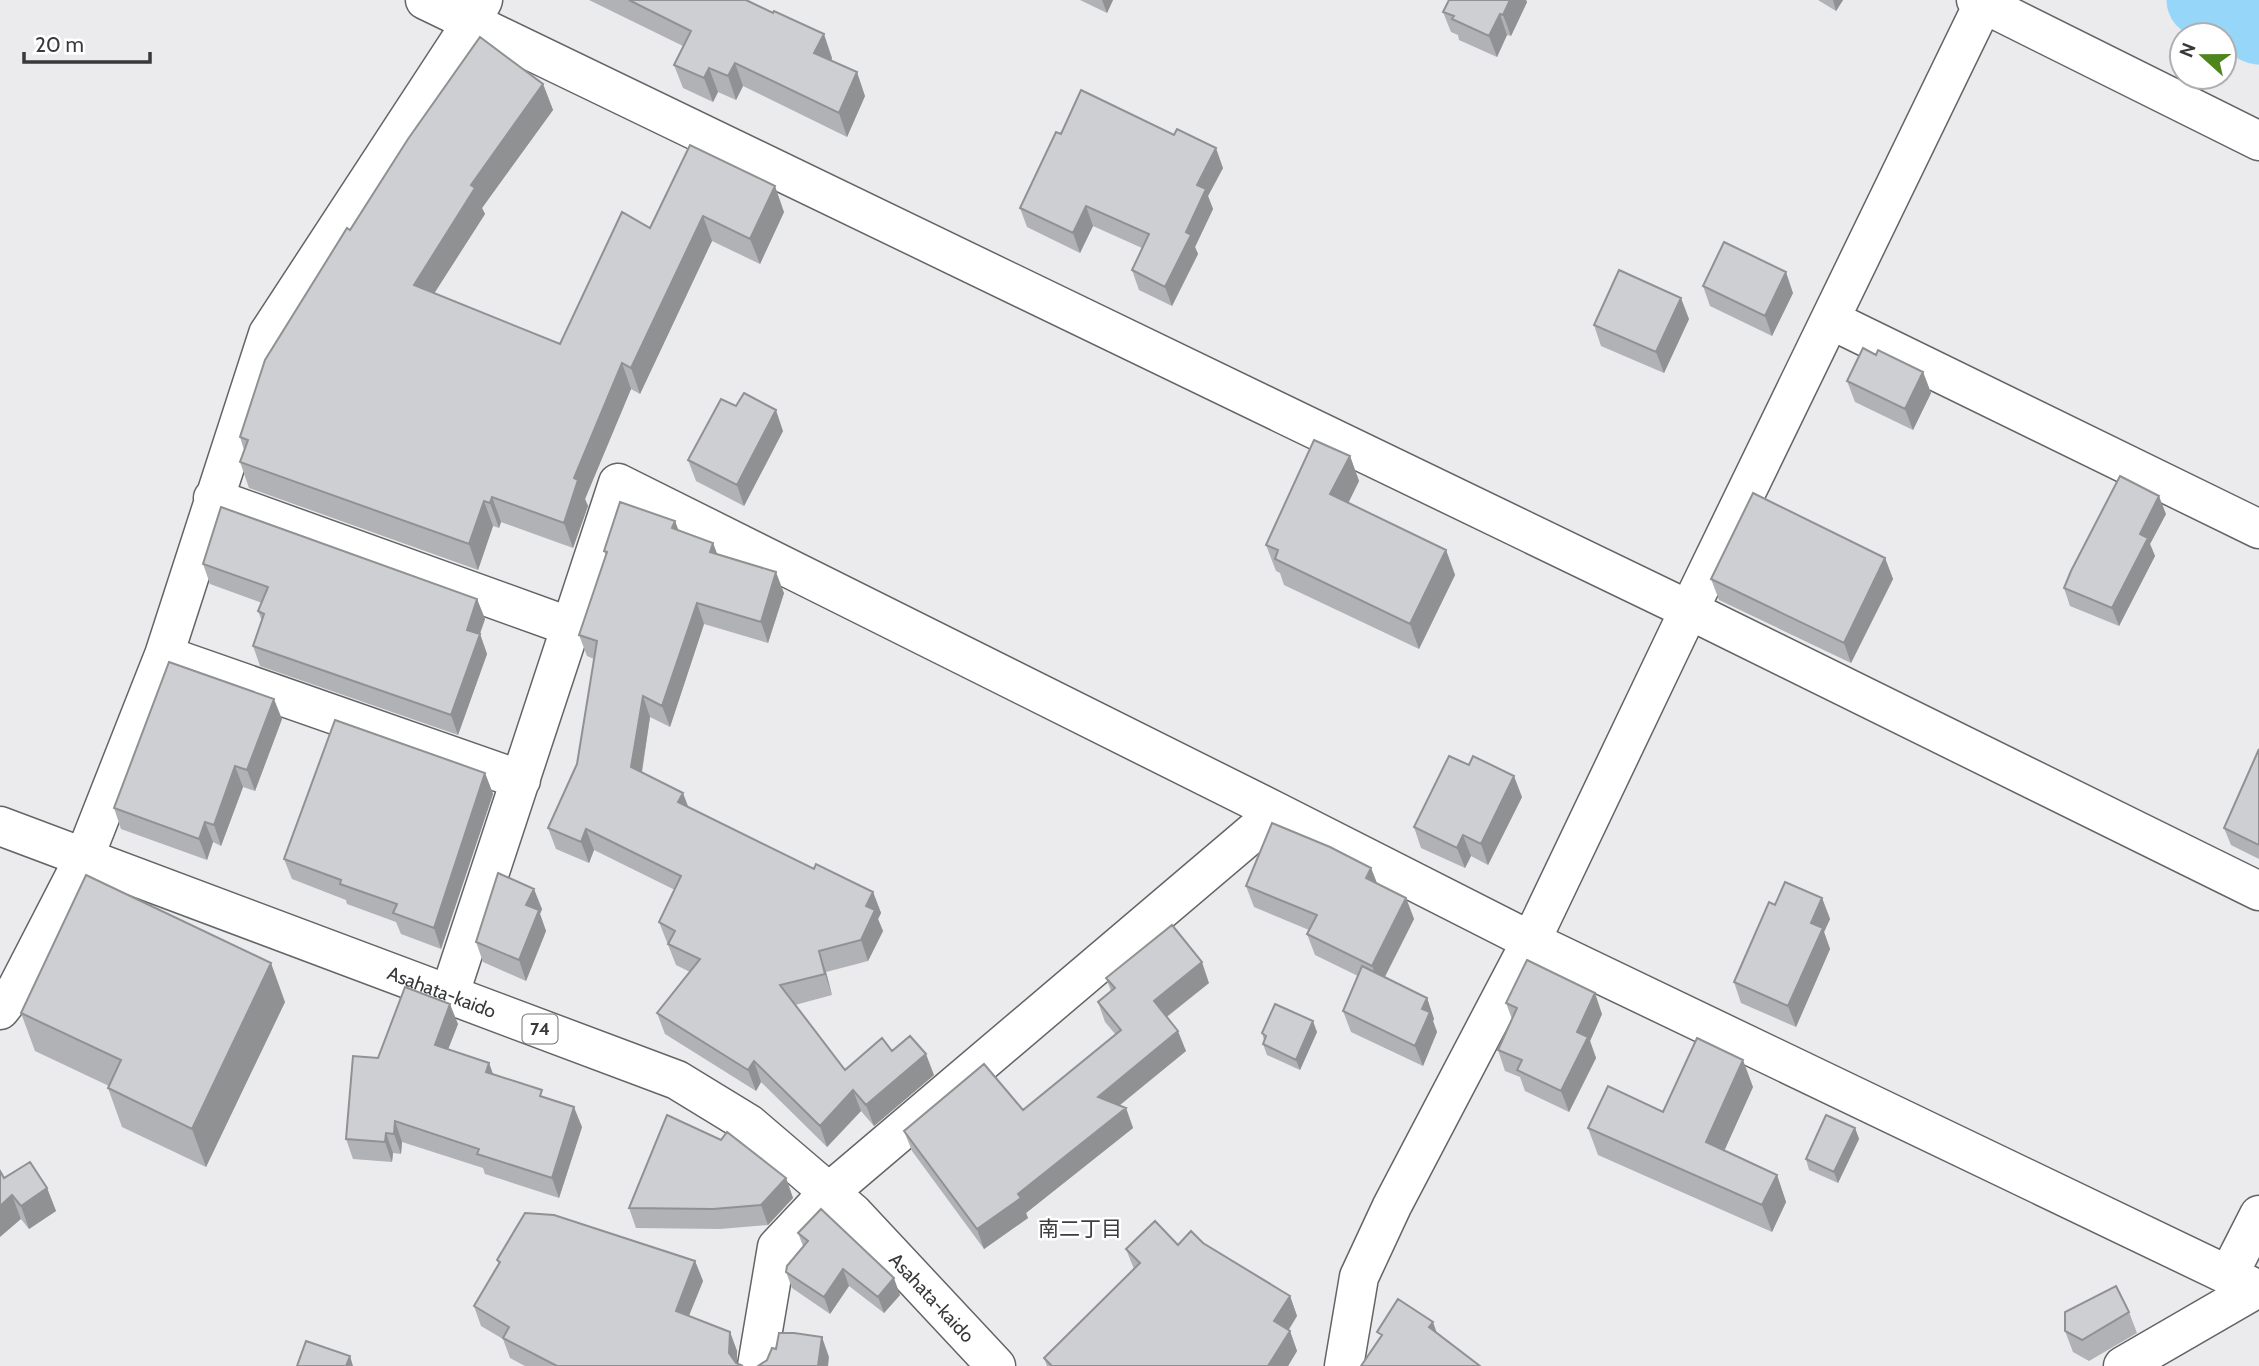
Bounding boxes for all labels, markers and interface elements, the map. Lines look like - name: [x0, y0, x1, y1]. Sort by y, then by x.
- scale bar: [24, 21, 150, 65]
- north arrow: [2168, 21, 2238, 91]
- text: 20 m: [35, 32, 84, 57]
- text: N: [2174, 40, 2201, 60]
- street label: Asahata-kaido: [384, 961, 499, 1023]
- road number: 74: [522, 1014, 558, 1044]
- district label: 南二丁目: [1038, 1216, 1122, 1241]
- street label: Asahata-kaido: [884, 1248, 979, 1347]

